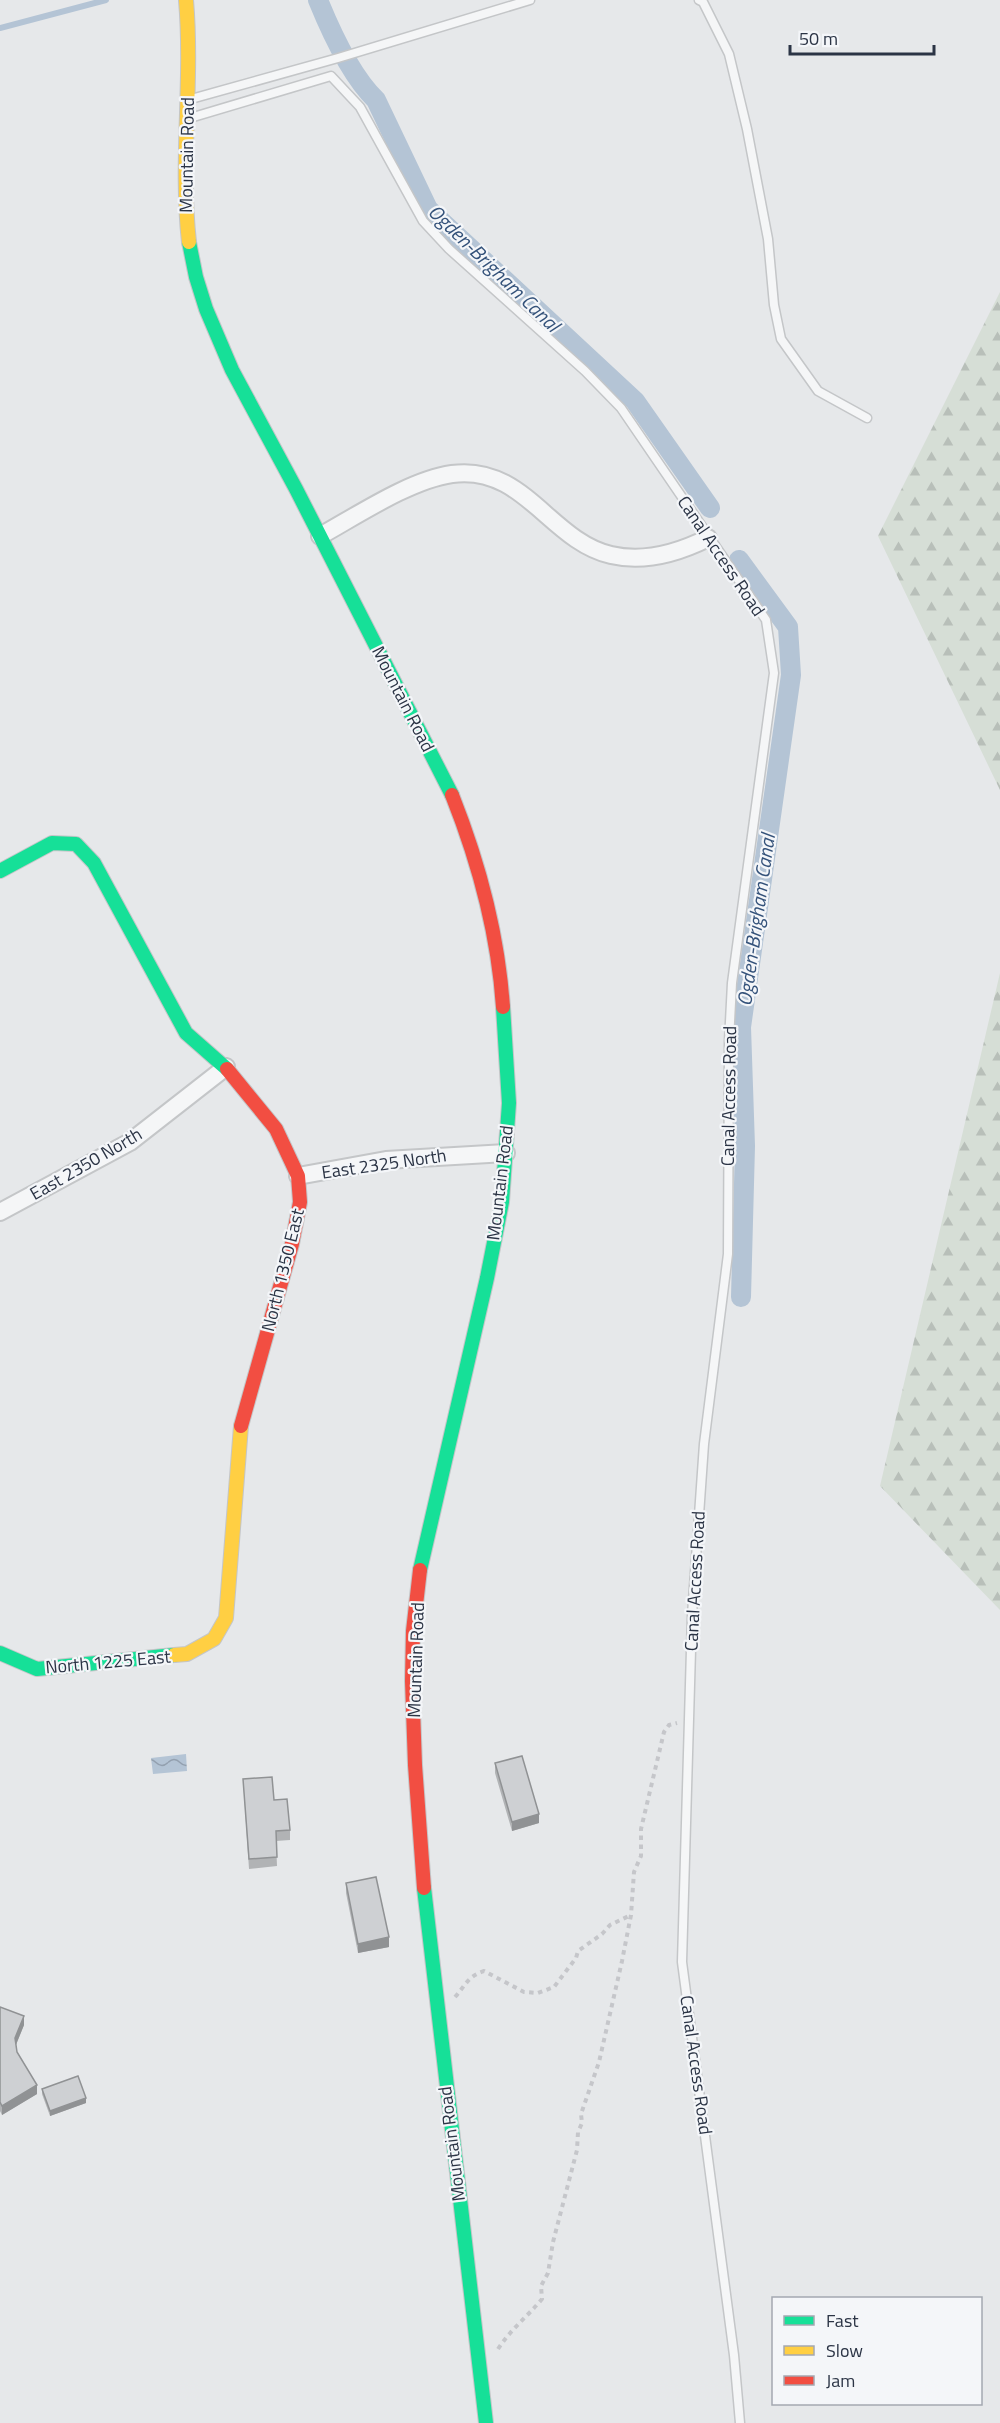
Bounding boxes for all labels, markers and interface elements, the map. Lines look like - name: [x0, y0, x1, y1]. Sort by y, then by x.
- scale bar: [790, 18, 934, 56]
- text: 50 m: [799, 25, 838, 52]
- street label: Mountain Road: [172, 97, 201, 213]
- water label: Ogden-Brigham Canal: [421, 196, 569, 341]
- street label: Canal Access Road: [671, 490, 772, 622]
- street label: Mountain Road: [365, 641, 442, 756]
- water label: Ogden-Brigham Canal: [728, 829, 783, 1008]
- street label: Canal Access Road: [714, 1026, 743, 1166]
- street label: East 2350 North: [25, 1120, 147, 1207]
- street label: Mountain Road: [479, 1124, 520, 1242]
- street label: East 2325 North: [320, 1141, 448, 1186]
- street label: North 1350 East: [254, 1205, 311, 1334]
- street label: Canal Access Road: [677, 1510, 712, 1652]
- street label: Mountain Road: [400, 1602, 431, 1718]
- street label: North 1225 East: [44, 1643, 172, 1680]
- street label: Canal Access Road: [673, 1993, 720, 2136]
- street label: Mountain Road: [431, 2085, 472, 2203]
- legend: [772, 2297, 982, 2405]
- text: Fast: [826, 2307, 859, 2334]
- text: Slow: [826, 2337, 863, 2364]
- text: Jam: [826, 2367, 855, 2394]

